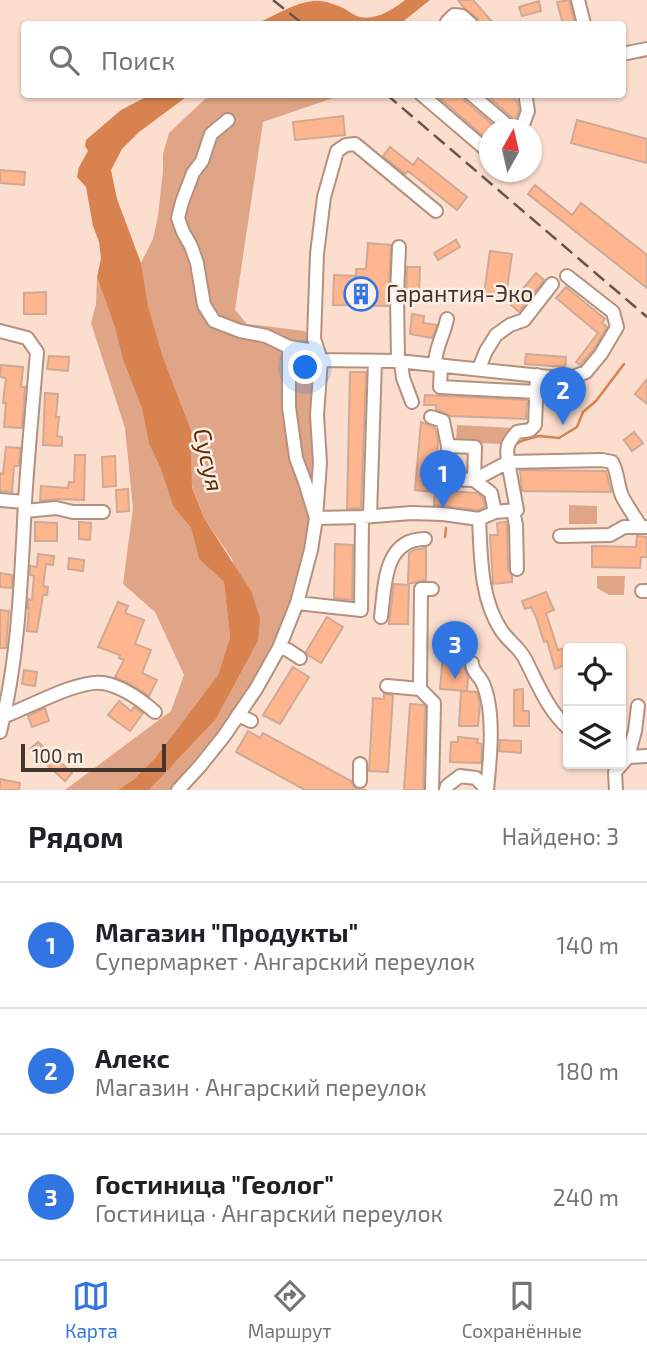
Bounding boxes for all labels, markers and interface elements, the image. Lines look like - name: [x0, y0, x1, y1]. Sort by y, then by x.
- search box: [21, 21, 626, 98]
- icon: search: [45, 41, 83, 79]
- text: Поиск: [101, 44, 175, 75]
- north arrow: [479, 119, 542, 182]
- building icon: Гарантия-Эко: [342, 275, 380, 313]
- place label: Гарантия-Эко: [386, 279, 533, 307]
- your location: [288, 350, 322, 384]
- pin: 2: [540, 367, 586, 425]
- water label: Сусуя: [188, 425, 231, 494]
- pin: 1: [420, 450, 466, 508]
- pin: 3: [432, 621, 478, 679]
- map controls: [563, 643, 626, 769]
- button: locate: [563, 643, 626, 706]
- button: layers: [563, 706, 626, 769]
- scale bar: [21, 741, 166, 773]
- text: 100 m: [32, 744, 83, 767]
- text: Рядом: [28, 818, 124, 854]
- text: Найдено: 3: [502, 822, 619, 850]
- text: Магазин "Продукты": [95, 916, 358, 947]
- text: 1: [46, 931, 56, 959]
- text: 140 m: [557, 931, 619, 959]
- text: Супермаркет · Ангарский переулок: [95, 947, 475, 975]
- text: Алекс: [95, 1042, 170, 1073]
- text: 2: [44, 1057, 58, 1085]
- text: 180 m: [557, 1057, 619, 1085]
- text: Магазин · Ангарский переулок: [95, 1073, 427, 1101]
- text: Гостиница "Геолог": [95, 1168, 334, 1199]
- text: 3: [44, 1183, 58, 1211]
- text: 240 m: [553, 1183, 619, 1211]
- text: Гостиница · Ангарский переулок: [95, 1199, 443, 1227]
- tab: Карта: [65, 1277, 118, 1342]
- tab: Маршрут: [248, 1277, 332, 1342]
- tab: Сохранённые: [462, 1277, 582, 1342]

